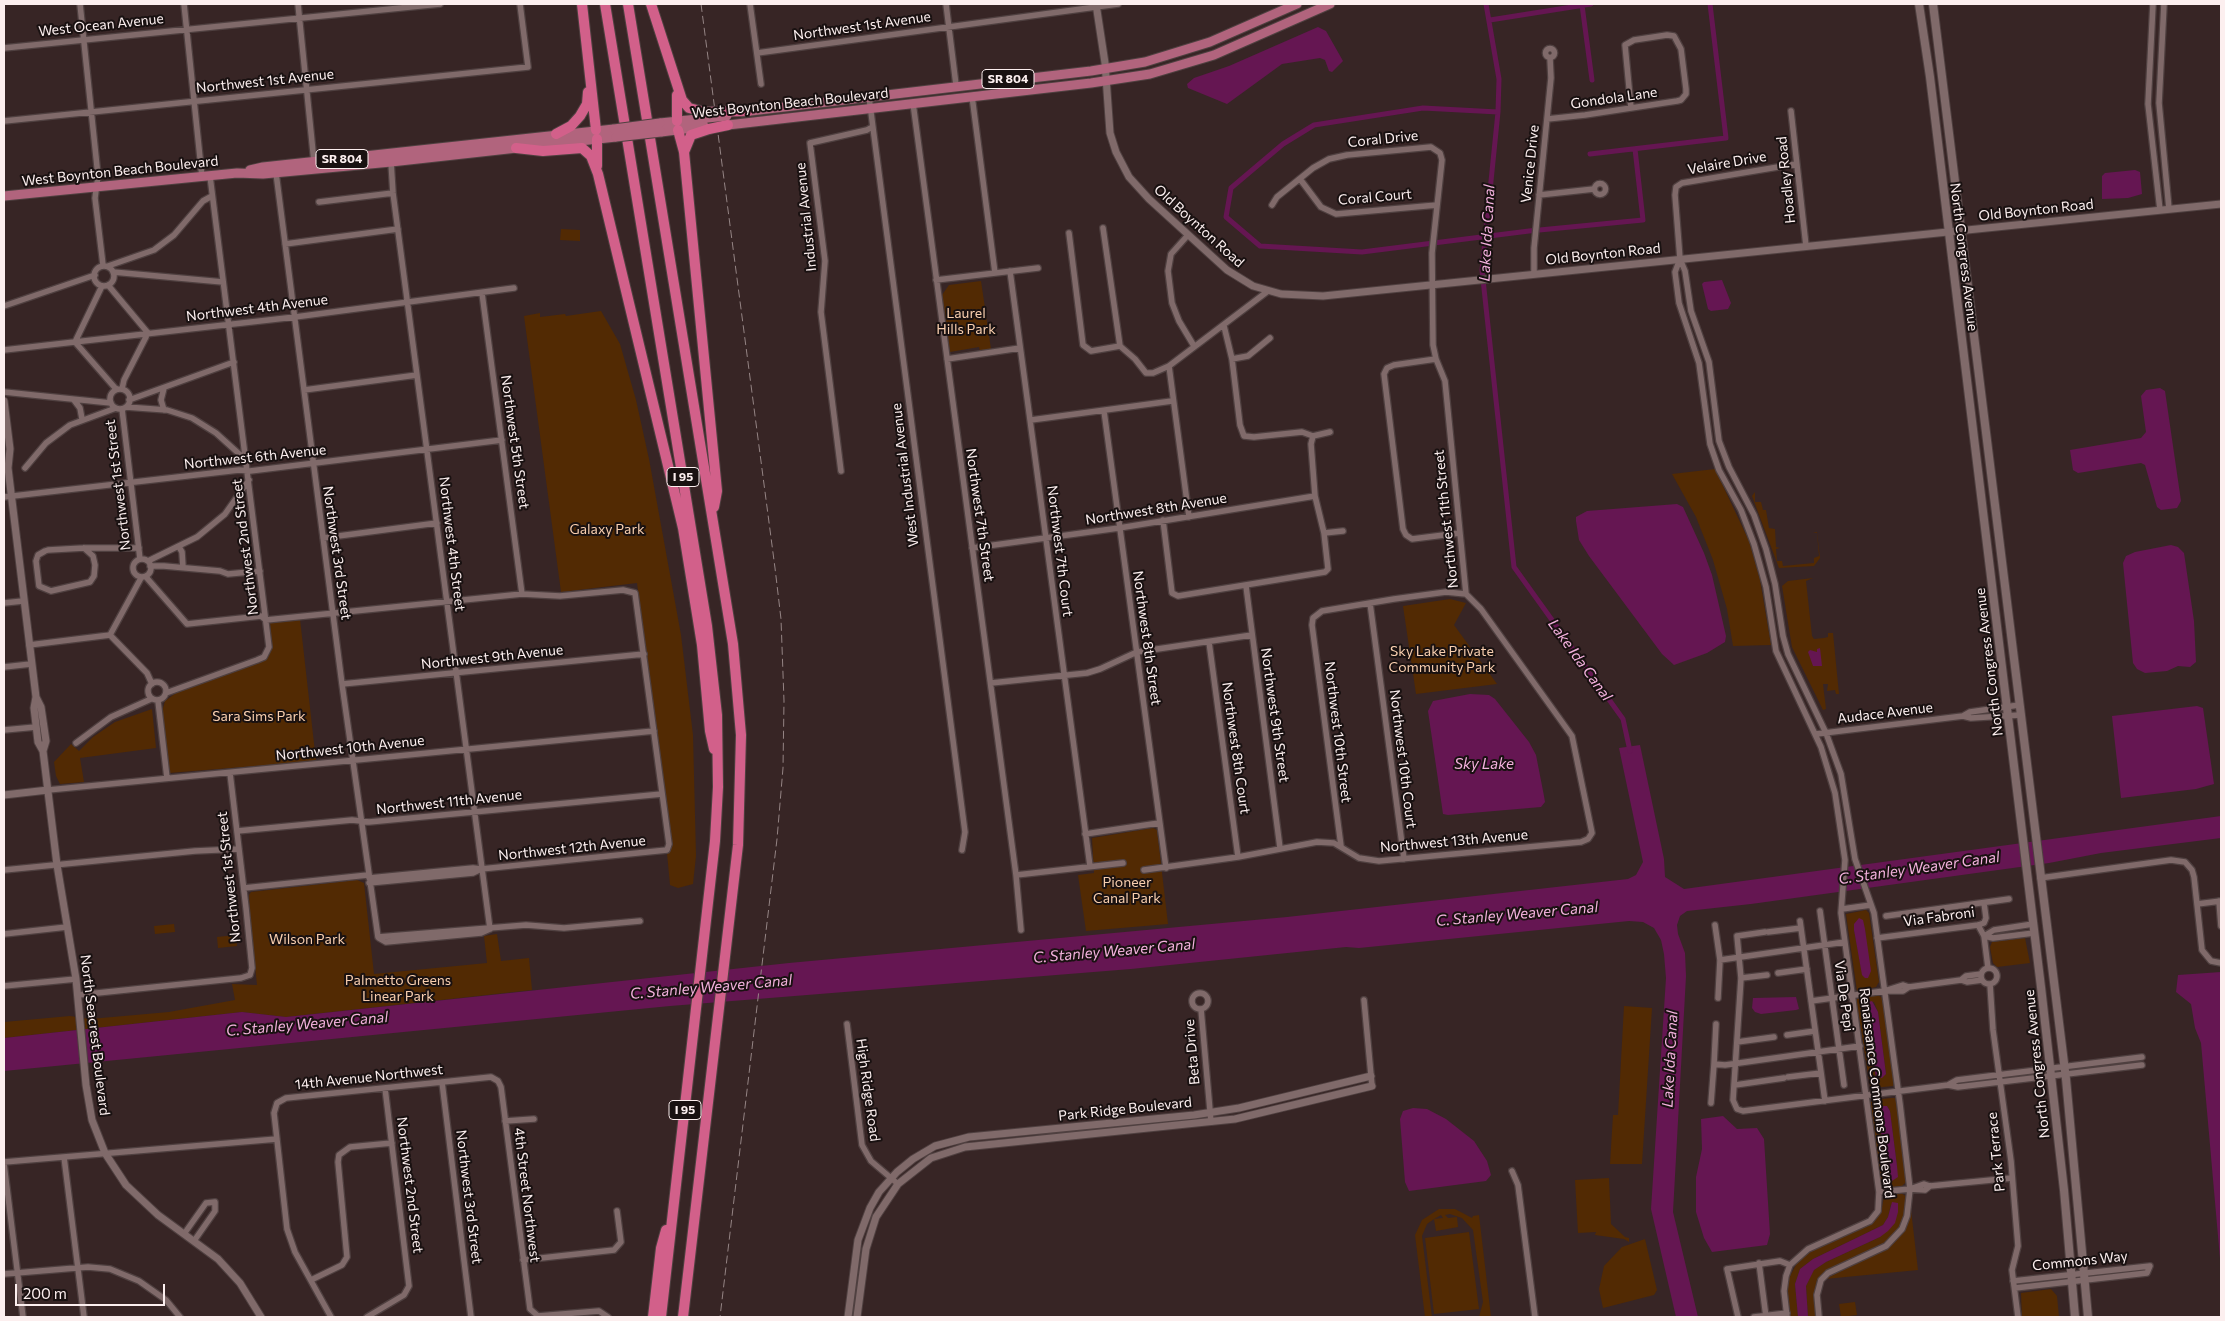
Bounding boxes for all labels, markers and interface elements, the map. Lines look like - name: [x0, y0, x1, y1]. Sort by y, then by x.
- street label: Northwest 1st Avenue: [792, 8, 932, 44]
- street label: West Ocean Avenue: [38, 10, 164, 40]
- street label: Northwest 1st Avenue: [195, 65, 335, 97]
- road number: SR 804: [982, 70, 1034, 88]
- street label: West Boynton Beach Boulevard: [691, 84, 889, 122]
- street label: Gondola Lane: [1570, 84, 1658, 112]
- street label: Venice Drive: [1518, 124, 1542, 204]
- street label: Coral Drive: [1347, 127, 1419, 151]
- street label: Hoadley Road: [1773, 136, 1799, 224]
- street label: Velaire Drive: [1686, 148, 1768, 178]
- road number: SR 804: [316, 150, 368, 168]
- street label: West Boynton Beach Boulevard: [21, 152, 219, 190]
- street label: Industrial Avenue: [792, 162, 820, 272]
- street label: Old Boynton Road: [1150, 181, 1248, 271]
- street label: North Congress Avenue: [1947, 182, 1981, 332]
- water label: Lake Ida Canal: [1475, 184, 1499, 282]
- street label: Coral Court: [1337, 185, 1413, 209]
- street label: Old Boynton Road: [1978, 196, 2094, 224]
- street label: Old Boynton Road: [1545, 240, 1661, 268]
- street label: Northwest 4th Avenue: [185, 291, 329, 325]
- park label: Laurel Hills Park: [936, 305, 996, 338]
- street label: Northwest 5th Street: [497, 374, 533, 510]
- street label: West Industrial Avenue: [888, 402, 922, 548]
- street label: Northwest 1st Street: [102, 419, 134, 551]
- street label: Northwest 6th Avenue: [183, 441, 327, 473]
- street label: Northwest 7th Street: [962, 447, 998, 583]
- street label: Northwest 11th Street: [1430, 449, 1462, 589]
- road number: I 95: [667, 468, 699, 487]
- street label: Northwest 4th Street: [435, 476, 469, 612]
- street label: Northwest 2nd Street: [228, 478, 262, 616]
- street label: Northwest 7th Court: [1044, 484, 1076, 618]
- street label: Northwest 3rd Street: [319, 485, 355, 621]
- street label: Northwest 8th Avenue: [1084, 490, 1228, 528]
- park label: Galaxy Park: [569, 521, 645, 537]
- street label: Northwest 8th Street: [1129, 570, 1165, 706]
- street label: North Congress Avenue: [1972, 587, 2006, 737]
- water label: Lake Ida Canal: [1544, 615, 1616, 705]
- street label: Northwest 9th Avenue: [420, 641, 564, 673]
- park label: Sky Lake Private Community Park: [1389, 643, 1495, 676]
- street label: Northwest 9th Street: [1257, 647, 1293, 783]
- street label: Northwest 10th Street: [1321, 660, 1355, 804]
- street label: Northwest 8th Court: [1218, 681, 1254, 815]
- street label: Northwest 10th Court: [1386, 689, 1420, 829]
- street label: Audace Avenue: [1836, 699, 1934, 727]
- park label: Sara Sims Park: [212, 708, 306, 724]
- street label: Northwest 10th Avenue: [275, 732, 425, 764]
- water label: Sky Lake: [1454, 755, 1514, 773]
- street label: Northwest 11th Avenue: [375, 786, 523, 818]
- street label: Northwest 1st Street: [214, 811, 244, 943]
- street label: Northwest 13th Avenue: [1379, 826, 1529, 856]
- street label: Northwest 12th Avenue: [497, 832, 647, 864]
- water label: C. Stanley Weaver Canal: [1837, 848, 2001, 888]
- park label: Pioneer Canal Park: [1093, 874, 1161, 906]
- water label: C. Stanley Weaver Canal: [1435, 898, 1599, 930]
- street label: Via Fabroni: [1902, 904, 1976, 930]
- park label: Wilson Park: [269, 931, 345, 947]
- water label: C. Stanley Weaver Canal: [1032, 935, 1196, 967]
- street label: North Seacrest Boulevard: [77, 954, 113, 1116]
- street label: Via De Pepi: [1831, 959, 1857, 1033]
- water label: C. Stanley Weaver Canal: [629, 971, 793, 1003]
- park label: Palmetto Greens Linear Park: [345, 972, 451, 1004]
- street label: Renaissance Commons Boulevard: [1856, 987, 1898, 1199]
- street label: North Congress Avenue: [2021, 989, 2053, 1139]
- water label: C. Stanley Weaver Canal: [225, 1008, 389, 1040]
- water label: Lake Ida Canal: [1658, 1010, 1682, 1108]
- street label: Beta Drive: [1181, 1018, 1203, 1086]
- street label: High Ridge Road: [852, 1038, 884, 1142]
- street label: 14th Avenue Northwest: [294, 1061, 444, 1093]
- street label: Park Ridge Boulevard: [1057, 1094, 1193, 1124]
- road number: I 95: [669, 1100, 701, 1120]
- street label: Park Terrace: [1983, 1111, 2009, 1193]
- street label: Northwest 2nd Street: [393, 1116, 427, 1254]
- street label: 4th Street Northwest: [510, 1127, 544, 1263]
- street label: Northwest 3rd Street: [452, 1129, 486, 1265]
- street label: Commons Way: [2031, 1248, 2129, 1274]
- scale bar: [18, 1274, 168, 1306]
- text: 200 m: [23, 1284, 67, 1302]

